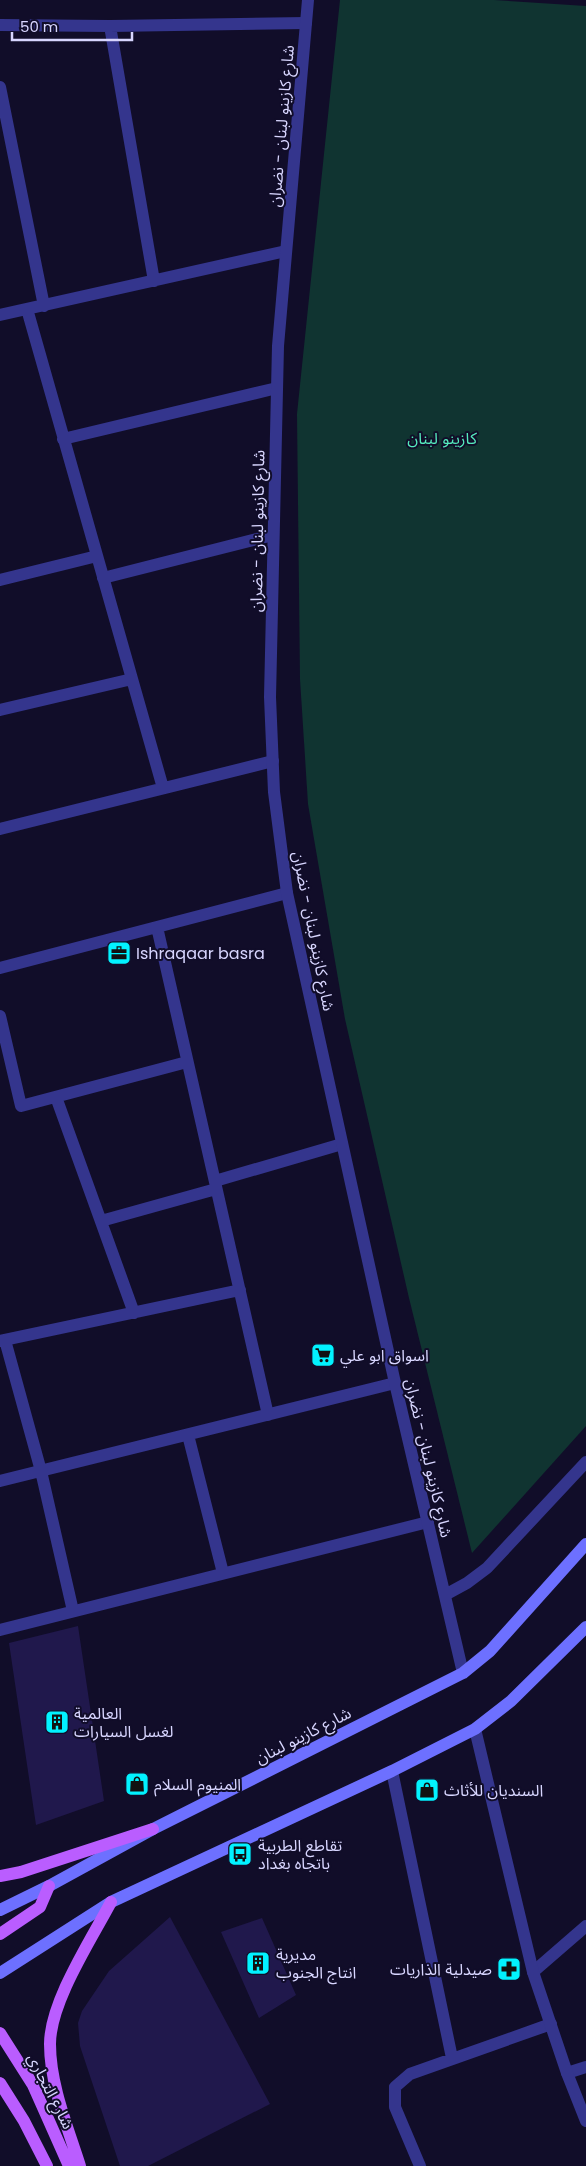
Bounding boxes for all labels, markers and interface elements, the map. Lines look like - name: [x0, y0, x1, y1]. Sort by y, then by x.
- scale bar: [12, 10, 132, 42]
- text: 50 m: [20, 16, 58, 37]
- street label: شارع كازينو لبنان - نضران: [263, 44, 301, 208]
- park label: كازينو لبنان: [407, 427, 477, 450]
- street label: شارع كازينو لبنان - نضران: [245, 450, 271, 612]
- street label: شارع كازينو لبنان - نضران: [286, 849, 340, 1013]
- office icon: Ishraqaar basra: [106, 940, 132, 966]
- place label: Ishraqaar basra: [136, 942, 265, 965]
- supermarket icon: اسواق ابو علي: [310, 1342, 336, 1368]
- place label: اسواق ابو علي: [340, 1344, 429, 1368]
- street label: شارع كازينو لبنان - نضران: [398, 1376, 458, 1540]
- street label: شارع كازينو لبنان: [251, 1701, 356, 1770]
- place label: العالمية لغسل السيارات: [74, 1702, 173, 1743]
- building icon: العالمية لغسل السيارات: [44, 1709, 70, 1735]
- shop icon: المنيوم السلام: [124, 1771, 150, 1797]
- place label: المنيوم السلام: [154, 1773, 241, 1797]
- shop icon: السنديان للأثاث: [414, 1777, 440, 1803]
- place label: السنديان للأثاث: [444, 1779, 543, 1802]
- place label: تقاطع الطربية باتجاه بغداد: [258, 1834, 342, 1875]
- bus stop icon: تقاطع الطربية باتجاه بغداد: [227, 1841, 253, 1867]
- place label: مديرية انتاج الجنوب: [276, 1943, 356, 1985]
- building icon: مديرية انتاج الجنوب: [245, 1950, 271, 1976]
- pharmacy icon: صيدلية الذاريات: [496, 1956, 522, 1982]
- place label: صيدلية الذاريات: [390, 1958, 492, 1981]
- street label: شارع التجاري: [21, 2049, 79, 2134]

